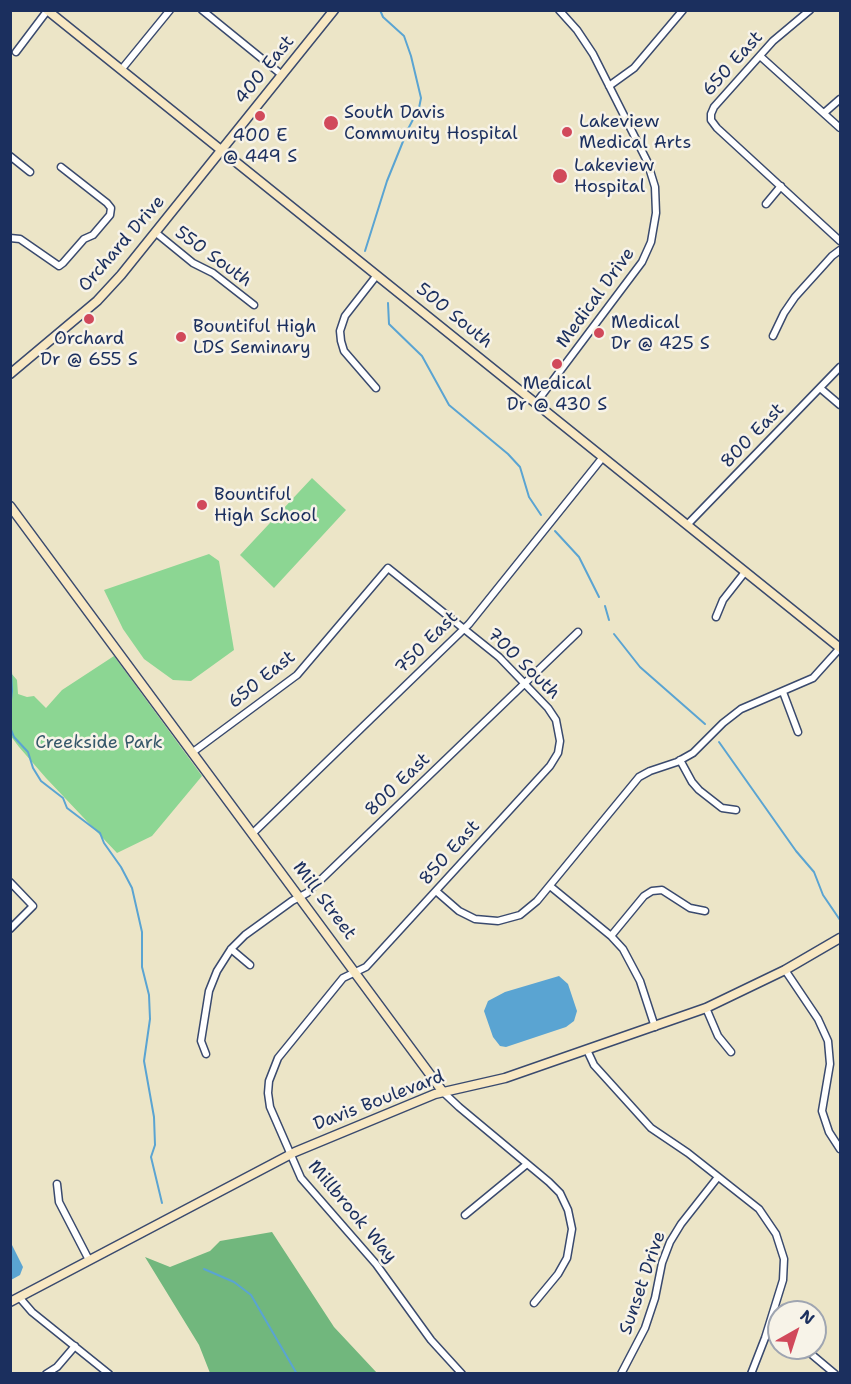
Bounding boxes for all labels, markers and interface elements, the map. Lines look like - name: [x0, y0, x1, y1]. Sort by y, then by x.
- street label: 650 East: [698, 27, 768, 101]
- street label: 400 East: [231, 31, 299, 109]
- place label: South Davis Community Hospital: [344, 102, 518, 144]
- marker: 400 E @ 449 S: [253, 109, 267, 123]
- place label: Lakeview Medical Arts: [579, 111, 691, 154]
- marker: South Davis Community Hospital: [322, 114, 340, 132]
- place label: 400 E @ 449 S: [223, 125, 297, 168]
- marker: Lakeview Medical Arts: [560, 125, 574, 139]
- place label: Lakeview Hospital: [574, 155, 654, 198]
- marker: Lakeview Hospital: [551, 167, 569, 185]
- street label: Orchard Drive: [74, 191, 170, 297]
- street label: 550 South: [170, 222, 256, 292]
- street label: Medical Drive: [552, 244, 640, 352]
- street label: 500 South: [412, 279, 496, 353]
- marker: Orchard Dr @ 655 S: [82, 312, 96, 326]
- place label: Medical Dr @ 425 S: [611, 312, 710, 354]
- place label: Bountiful High LDS Seminary: [193, 316, 316, 358]
- marker: Medical Dr @ 425 S: [592, 326, 606, 340]
- place label: Orchard Dr @ 655 S: [40, 328, 138, 370]
- marker: Bountiful High LDS Seminary: [174, 330, 188, 344]
- marker: Medical Dr @ 430 S: [550, 357, 564, 371]
- place label: Medical Dr @ 430 S: [507, 373, 607, 416]
- street label: 800 East: [717, 399, 789, 473]
- place label: Bountiful High School: [214, 484, 317, 526]
- marker: Bountiful High School: [195, 498, 209, 512]
- street label: 750 East: [391, 607, 463, 679]
- street label: 700 South: [482, 624, 564, 704]
- street label: 650 East: [224, 646, 300, 714]
- park label: Creekside Park: [35, 732, 163, 754]
- street label: 800 East: [361, 749, 435, 821]
- street label: 850 East: [415, 816, 485, 890]
- street label: Mill Street: [288, 858, 360, 944]
- street label: Davis Boulevard: [311, 1066, 447, 1136]
- street label: Millbrook Way: [303, 1156, 401, 1268]
- street label: Sunset Drive: [615, 1229, 671, 1337]
- north arrow: [767, 1300, 827, 1360]
- text: N: [796, 1305, 819, 1329]

